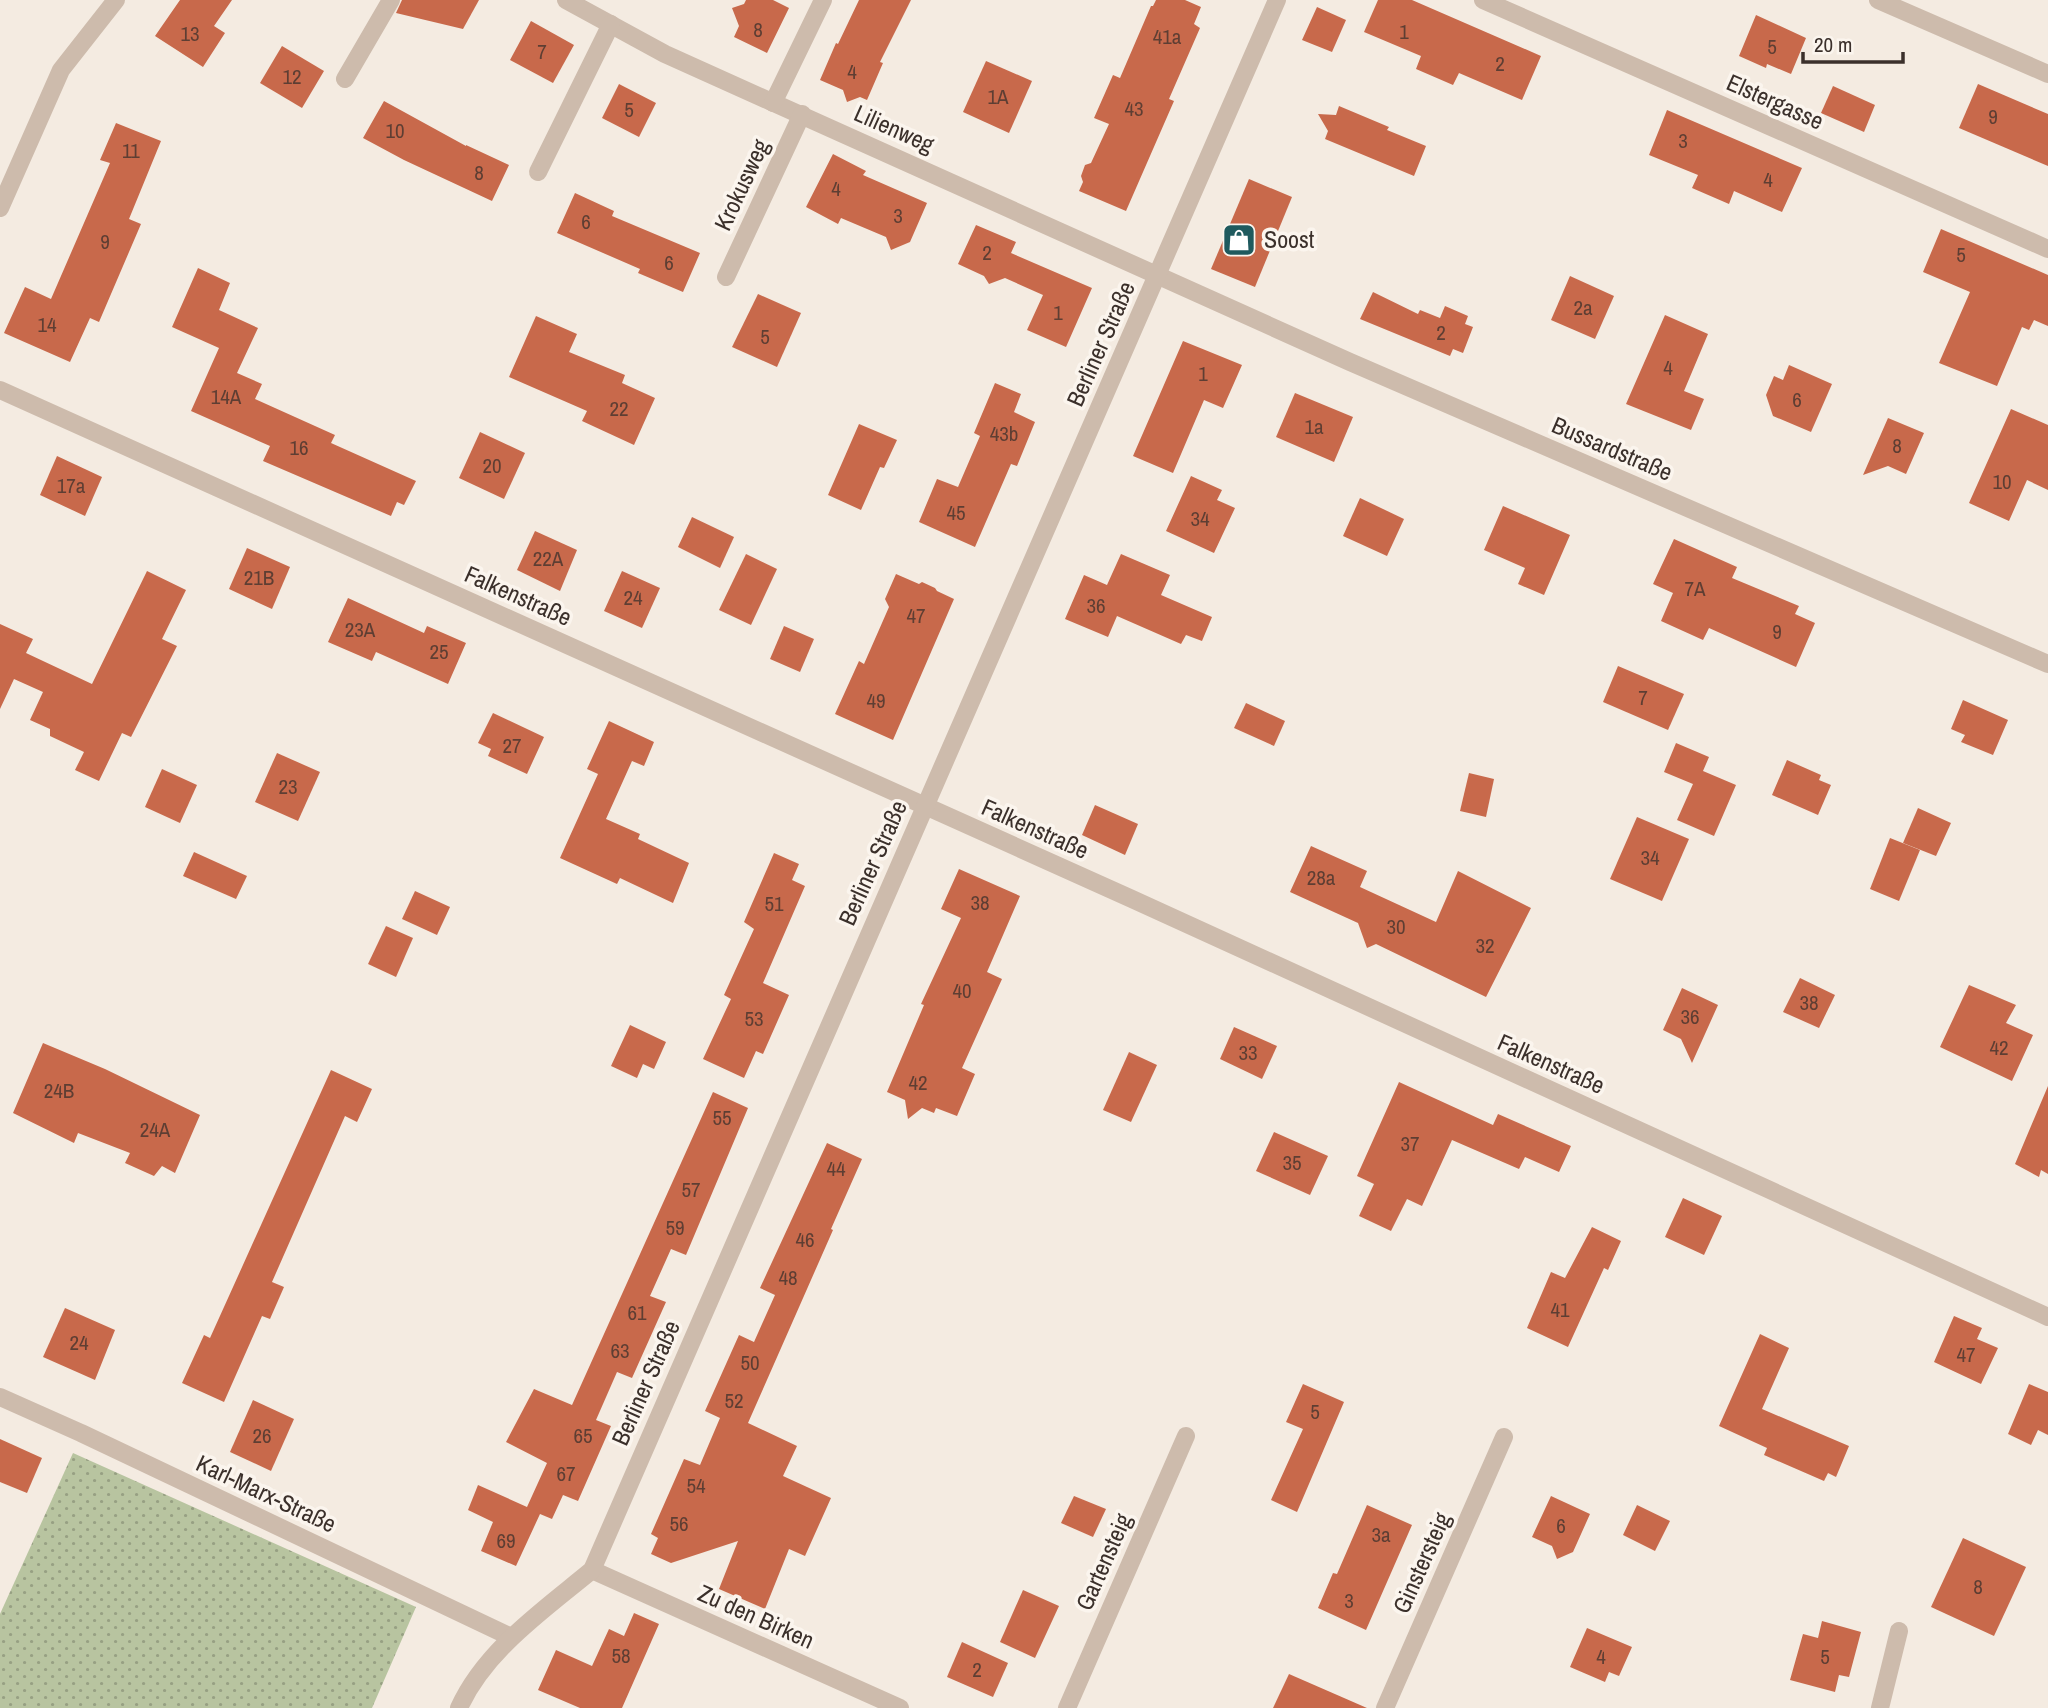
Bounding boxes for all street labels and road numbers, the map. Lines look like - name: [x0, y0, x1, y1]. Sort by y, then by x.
- street label: Elstergasse: [1722, 66, 1829, 137]
- street label: Lilienweg: [849, 96, 939, 160]
- street label: Krokusweg: [706, 134, 776, 235]
- street label: Berliner Straße: [1058, 276, 1142, 411]
- street label: Bussardstraße: [1547, 408, 1678, 488]
- street label: Falkenstraße: [460, 557, 577, 633]
- street label: Falkenstraße: [977, 790, 1094, 866]
- street label: Berliner Straße: [830, 795, 914, 930]
- street label: Falkenstraße: [1493, 1025, 1610, 1101]
- street label: Berliner Straße: [603, 1315, 687, 1450]
- street label: Karl-Marx-Straße: [191, 1447, 342, 1539]
- street label: Ginstersteig: [1385, 1507, 1458, 1618]
- street label: Gartensteig: [1068, 1508, 1139, 1615]
- street label: Zu den Birken: [693, 1576, 819, 1656]

